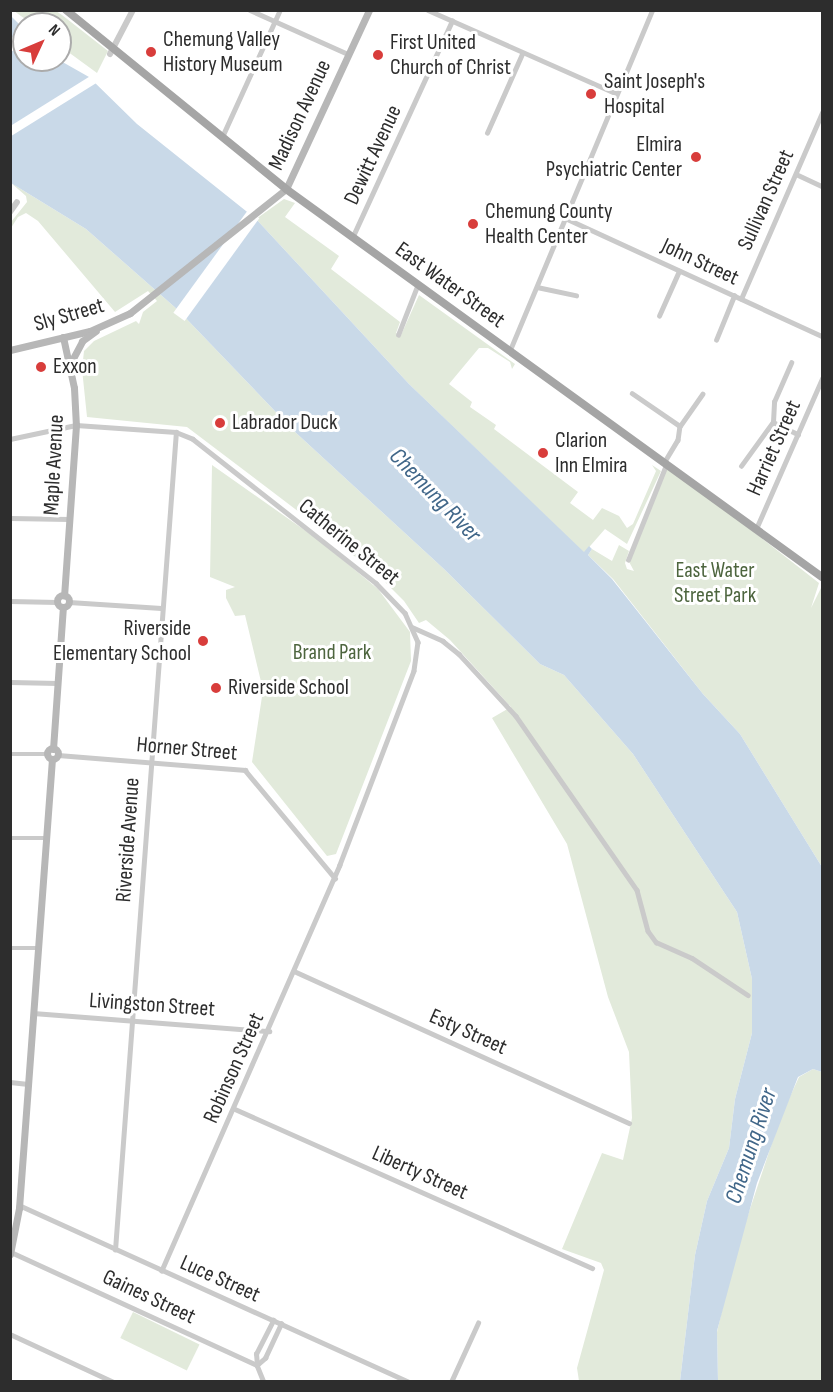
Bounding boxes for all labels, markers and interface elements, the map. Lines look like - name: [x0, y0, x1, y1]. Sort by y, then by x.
- north arrow: [12, 12, 72, 72]
- text: N: [44, 21, 64, 40]
- place label: Chemung Valley History Museum: [163, 26, 283, 78]
- place label: First United Church of Christ: [390, 29, 511, 80]
- marker: Chemung Valley History Museum: [144, 45, 158, 59]
- marker: First United Church of Christ: [371, 48, 385, 62]
- street label: Madison Avenue: [263, 56, 337, 174]
- place label: Saint Joseph's Hospital: [604, 68, 705, 119]
- marker: Saint Joseph's Hospital: [582, 85, 600, 103]
- street label: Dewitt Avenue: [338, 101, 408, 209]
- place label: Elmira Psychiatric Center: [546, 131, 682, 182]
- street label: Sullivan Street: [732, 146, 800, 254]
- marker: Elmira Psychiatric Center: [687, 148, 705, 166]
- place label: Chemung County Health Center: [485, 198, 613, 249]
- marker: Chemung County Health Center: [466, 217, 480, 231]
- street label: John Street: [657, 233, 743, 291]
- street label: East Water Street: [390, 236, 510, 334]
- street label: Sly Street: [31, 292, 107, 338]
- place label: Exxon: [53, 354, 97, 380]
- marker: Exxon: [34, 360, 48, 374]
- street label: Harriet Street: [741, 396, 807, 500]
- place label: Labrador Duck: [232, 410, 338, 436]
- street label: Maple Avenue: [38, 414, 70, 516]
- marker: Labrador Duck: [213, 416, 227, 430]
- place label: Clarion Inn Elmira: [555, 427, 628, 478]
- water label: Chemung River: [383, 442, 487, 548]
- marker: Clarion Inn Elmira: [536, 446, 550, 460]
- street label: Catherine Street: [293, 493, 405, 591]
- park label: East Water Street Park: [674, 557, 756, 608]
- place label: Riverside Elementary School: [53, 615, 191, 666]
- marker: Riverside Elementary School: [196, 634, 210, 648]
- park label: Brand Park: [293, 640, 371, 666]
- place label: Riverside School: [228, 675, 349, 701]
- marker: Riverside School: [209, 681, 223, 695]
- street label: Horner Street: [135, 731, 239, 767]
- street label: Riverside Avenue: [110, 777, 146, 903]
- street label: Livingston Street: [88, 987, 216, 1023]
- street label: Esty Street: [425, 1003, 511, 1061]
- street label: Robinson Street: [198, 1009, 270, 1127]
- water label: Chemung River: [719, 1085, 783, 1207]
- street label: Liberty Street: [368, 1140, 472, 1206]
- street label: Luce Street: [176, 1250, 264, 1308]
- street label: Gaines Street: [98, 1264, 200, 1330]

